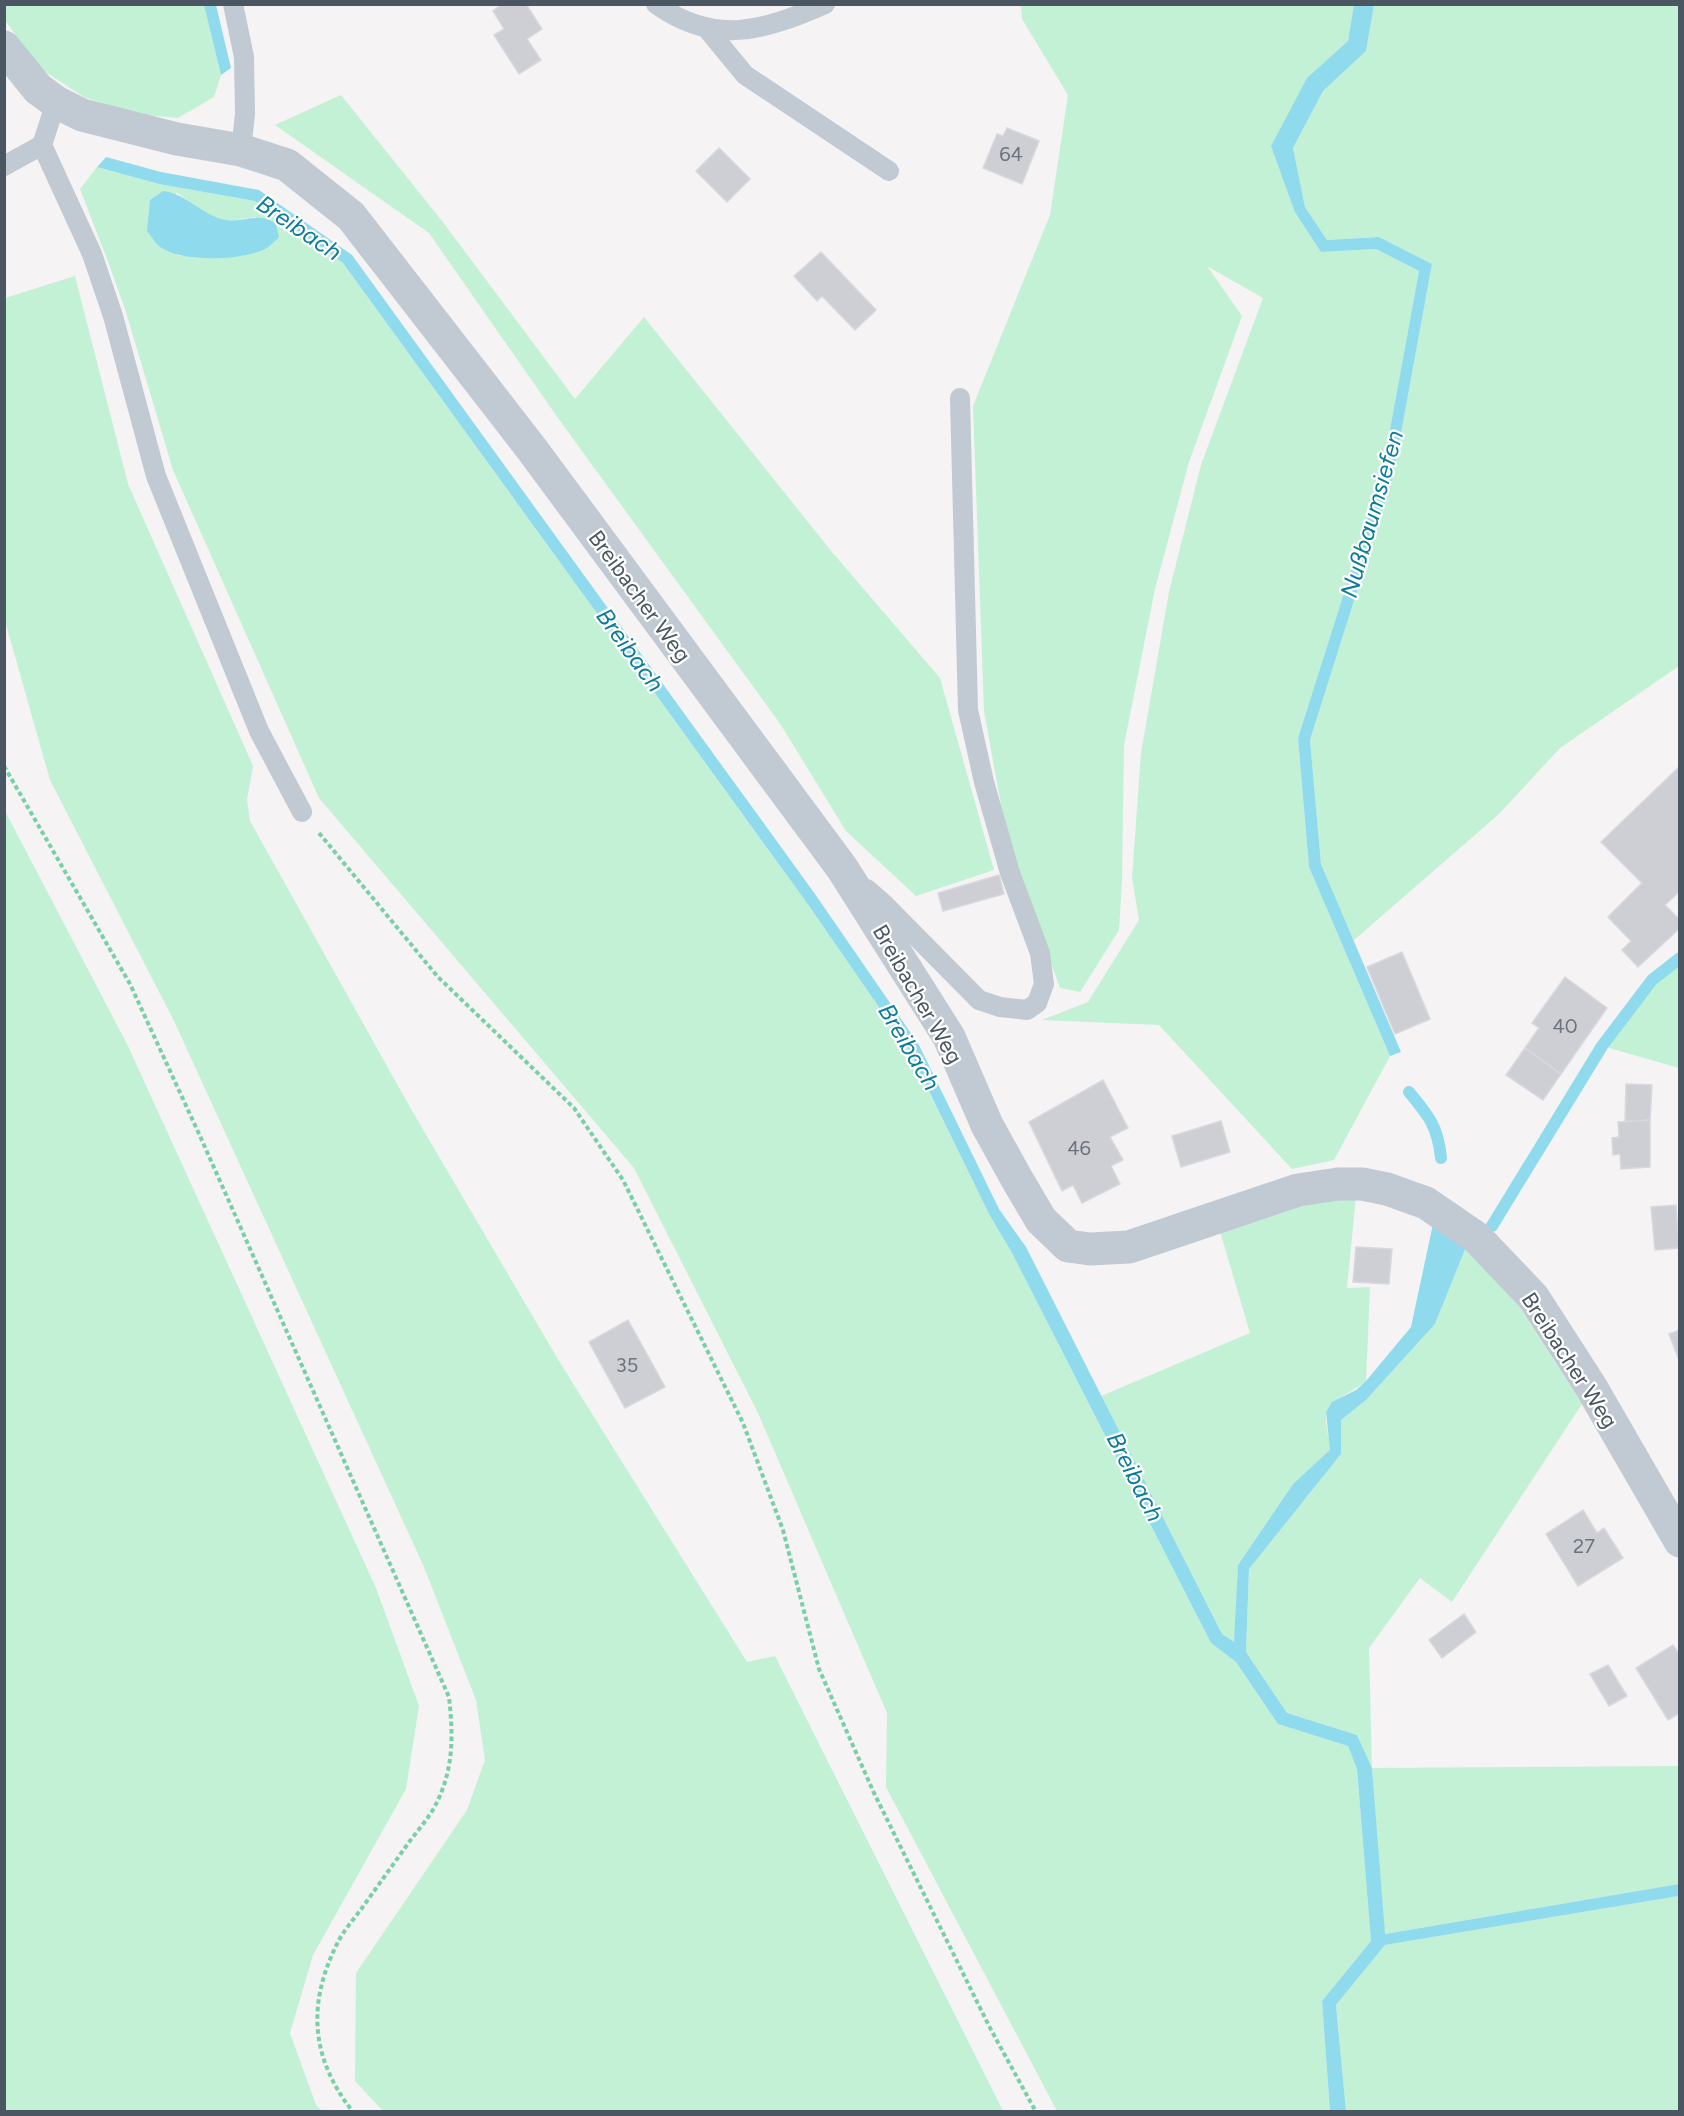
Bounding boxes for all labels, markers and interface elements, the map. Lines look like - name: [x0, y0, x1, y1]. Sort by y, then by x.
- house number: 64: [999, 142, 1023, 166]
- water label: Breibach: [251, 189, 347, 266]
- water label: Nußbaumsiefen: [1334, 427, 1409, 601]
- street label: Breibacher Weg: [583, 525, 697, 667]
- water label: Breibach: [590, 603, 670, 697]
- street label: Breibacher Weg: [867, 920, 969, 1068]
- water label: Breibach: [872, 998, 946, 1096]
- house number: 40: [1552, 1014, 1578, 1038]
- house number: 46: [1067, 1136, 1091, 1160]
- street label: Breibacher Weg: [1516, 1287, 1623, 1433]
- house number: 35: [616, 1353, 638, 1377]
- water label: Breibach: [1101, 1427, 1170, 1526]
- house number: 27: [1573, 1534, 1595, 1558]

